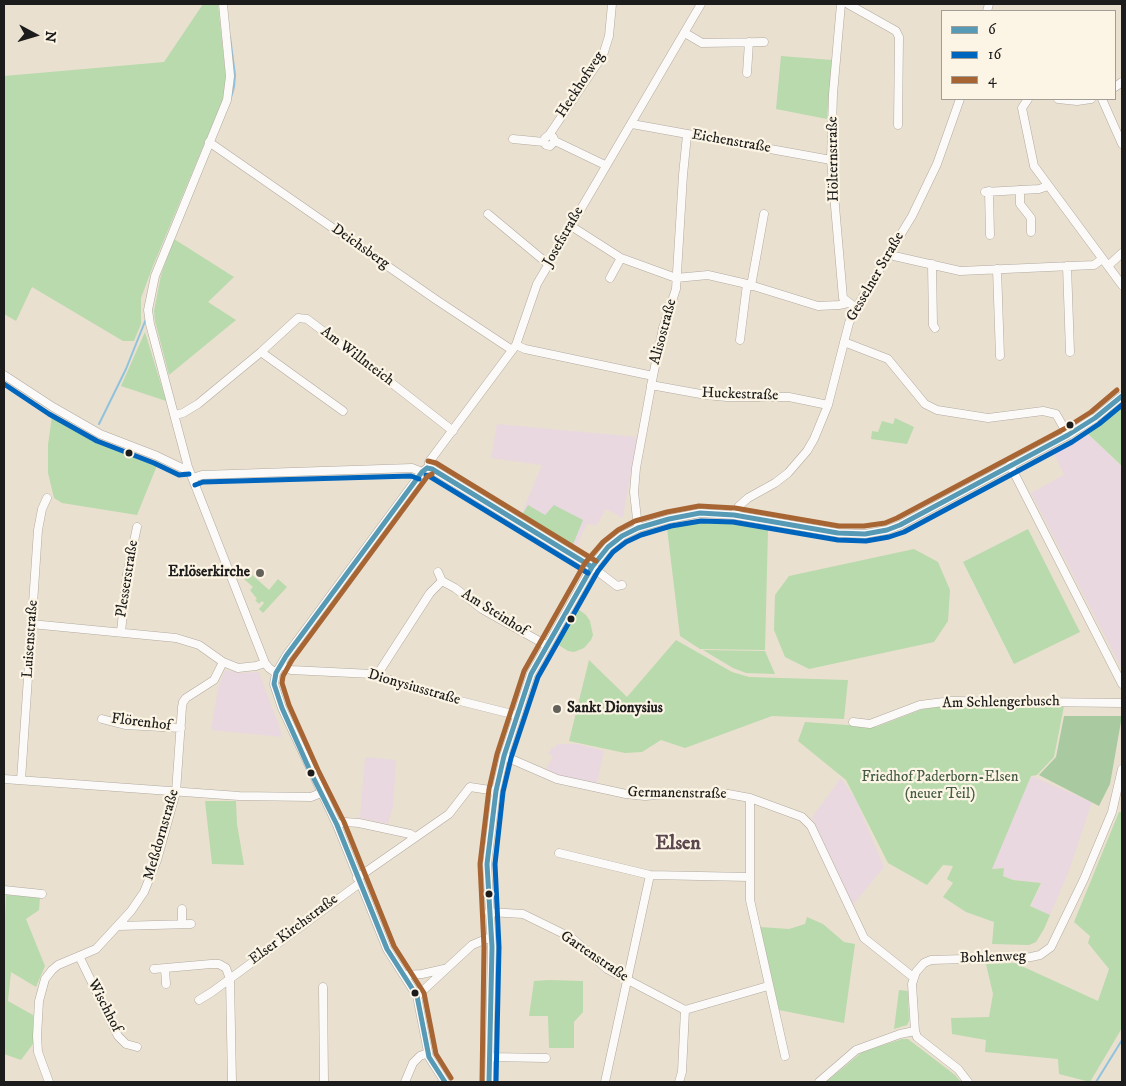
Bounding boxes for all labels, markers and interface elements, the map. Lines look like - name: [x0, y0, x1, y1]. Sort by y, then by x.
- north arrow: [10, 10, 60, 60]
- legend: [941, 10, 1116, 100]
- text: 6: [988, 20, 996, 39]
- text: N: [40, 30, 59, 43]
- text: 16: [988, 45, 1001, 64]
- street label: Heckhofweg: [553, 48, 609, 122]
- text: 4: [988, 70, 997, 89]
- street label: Hölternstraße: [824, 116, 844, 202]
- street label: Eichenstraße: [690, 126, 772, 158]
- street label: Josefstraße: [540, 204, 588, 270]
- street label: Deichsberg: [328, 220, 392, 274]
- street label: Gesselner Straße: [843, 229, 909, 325]
- street label: Alisostraße: [647, 297, 681, 367]
- street label: Am Willnteich: [317, 323, 397, 391]
- street label: Huckestraße: [701, 385, 779, 405]
- unlabelled marker: [1065, 420, 1075, 430]
- unlabelled marker: [124, 448, 134, 458]
- street label: Plesserstraße: [113, 539, 143, 619]
- place label: Erlöserkirche: [168, 564, 250, 582]
- marker: Erlöserkirche: [254, 567, 266, 579]
- street label: Am Steinhof: [458, 586, 530, 640]
- street label: Luisenstraße: [19, 599, 43, 679]
- unlabelled marker: [566, 614, 576, 624]
- street label: Dionysiusstraße: [366, 666, 462, 710]
- street label: Am Schlengerbusch: [942, 693, 1060, 713]
- place label: Sankt Dionysius: [567, 700, 663, 718]
- marker: Sankt Dionysius: [551, 703, 563, 715]
- street label: Flörenhof: [110, 710, 172, 736]
- unlabelled marker: [306, 768, 316, 778]
- park label: Friedhof Paderborn-Elsen (neuer Teil): [862, 769, 1018, 804]
- street label: Germanenstraße: [627, 784, 727, 804]
- street label: Meßdornstraße: [140, 787, 184, 883]
- district label: Elsen: [655, 833, 701, 857]
- unlabelled marker: [484, 889, 494, 899]
- street label: Elser Kirchstraße: [246, 891, 342, 969]
- street label: Gartenstraße: [556, 928, 632, 986]
- street label: Bohlenweg: [960, 948, 1026, 968]
- street label: Wischhof: [83, 977, 125, 1035]
- unlabelled marker: [410, 988, 420, 998]

